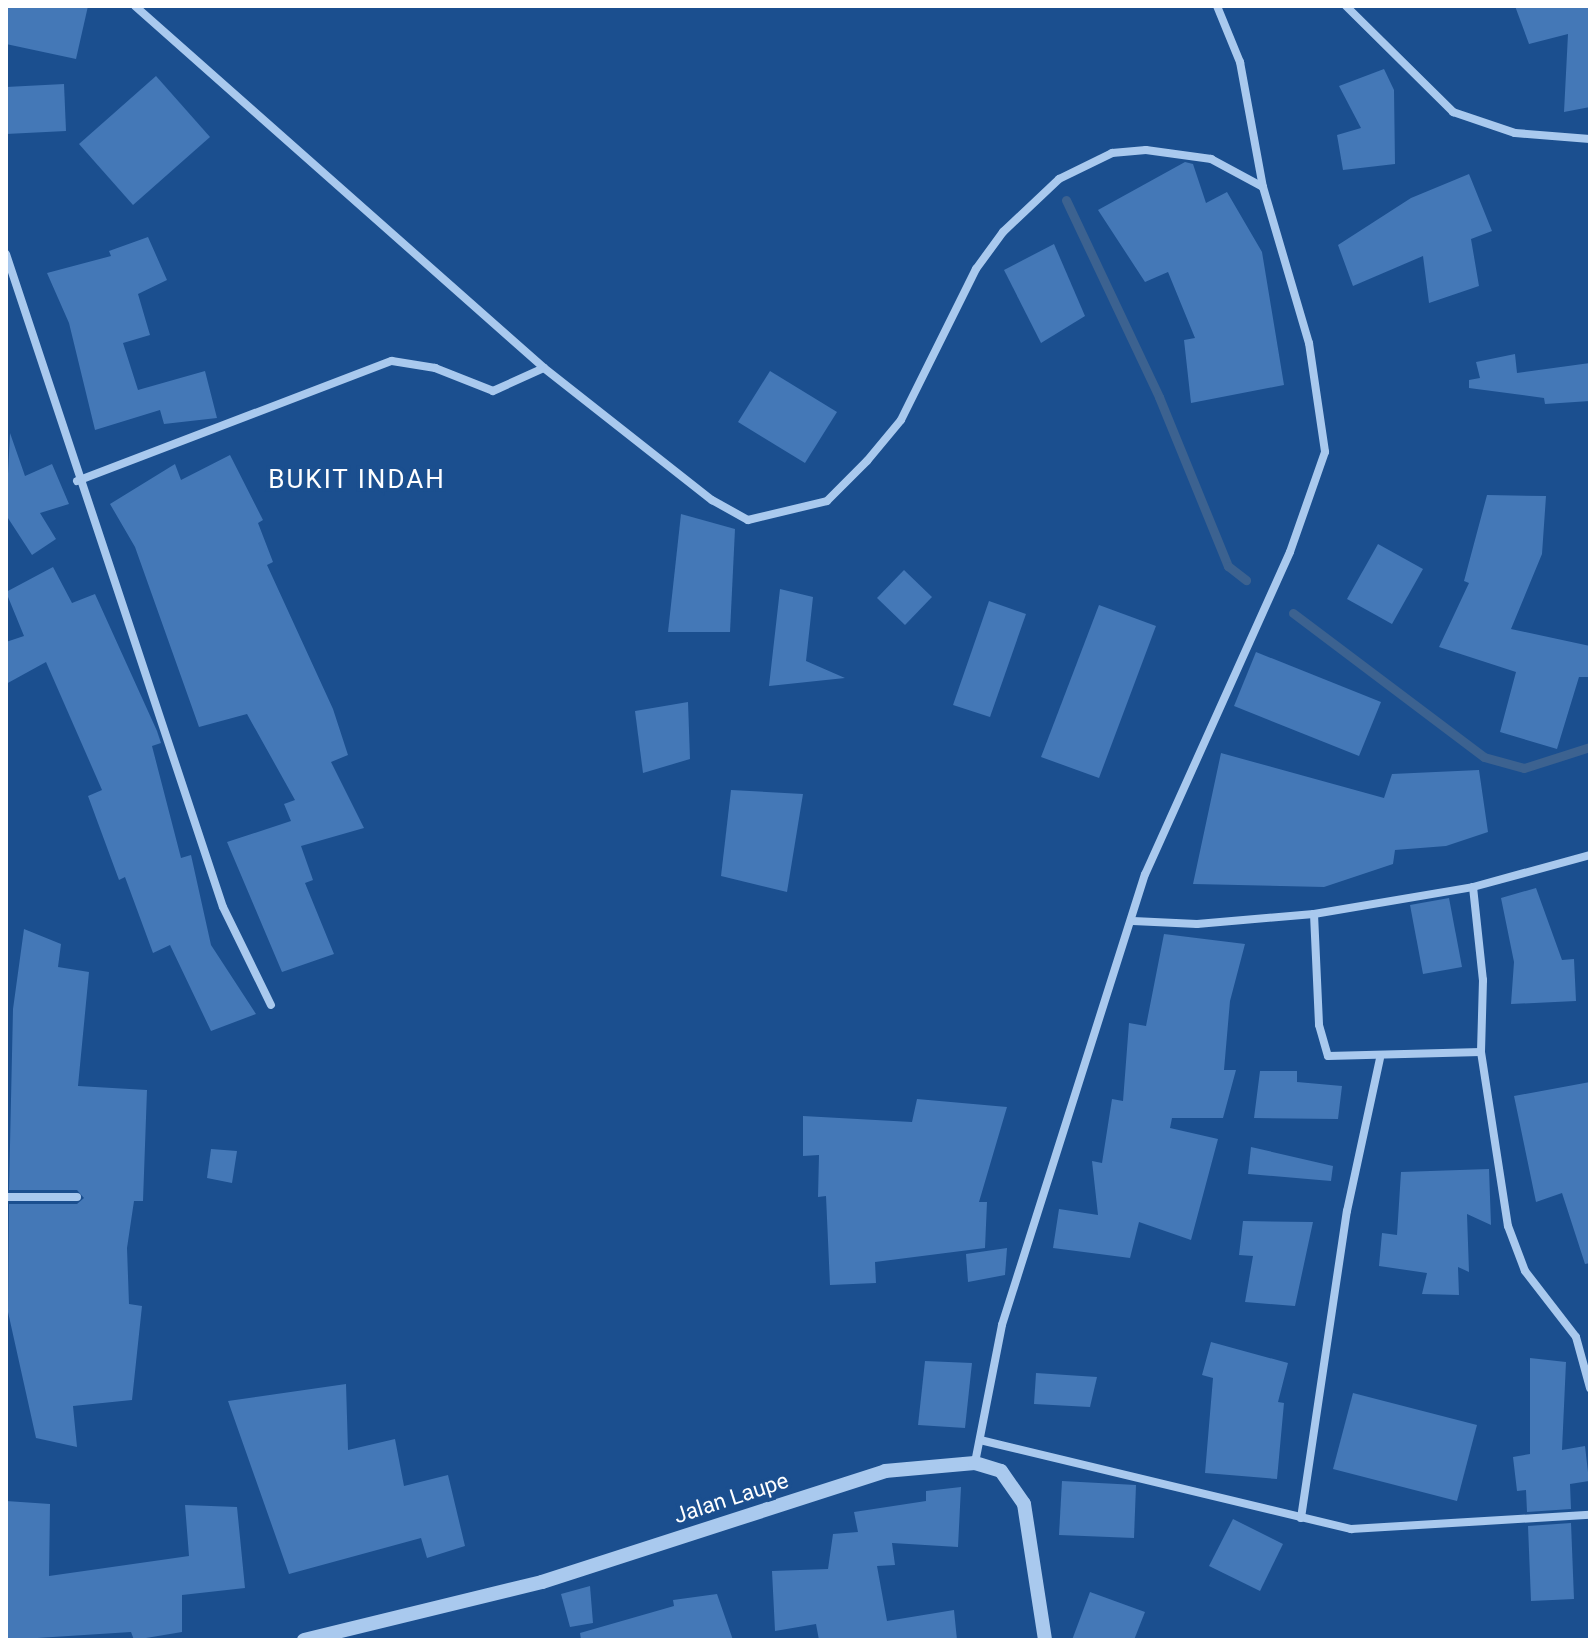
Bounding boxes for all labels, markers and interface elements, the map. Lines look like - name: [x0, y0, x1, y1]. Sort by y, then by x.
- district label: BUKIT INDAH: [268, 464, 446, 496]
- street label: Jalan Laupe: [670, 1467, 792, 1529]

